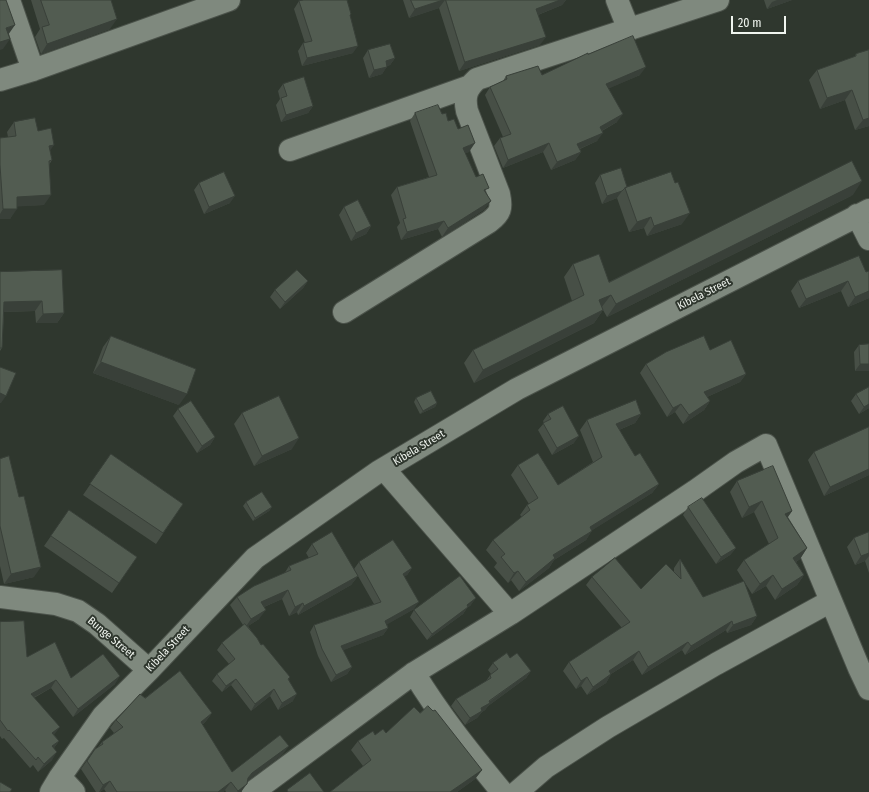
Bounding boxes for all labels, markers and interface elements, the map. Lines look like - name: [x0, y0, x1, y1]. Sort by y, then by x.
- scale bar: [733, 8, 788, 34]
- text: 20 m: [738, 16, 762, 30]
- street label: Kibela Street: [675, 275, 733, 313]
- street label: Kibela Street: [391, 427, 447, 469]
- street label: Bunge Street: [85, 614, 137, 662]
- street label: Kibela Street: [143, 623, 193, 675]

